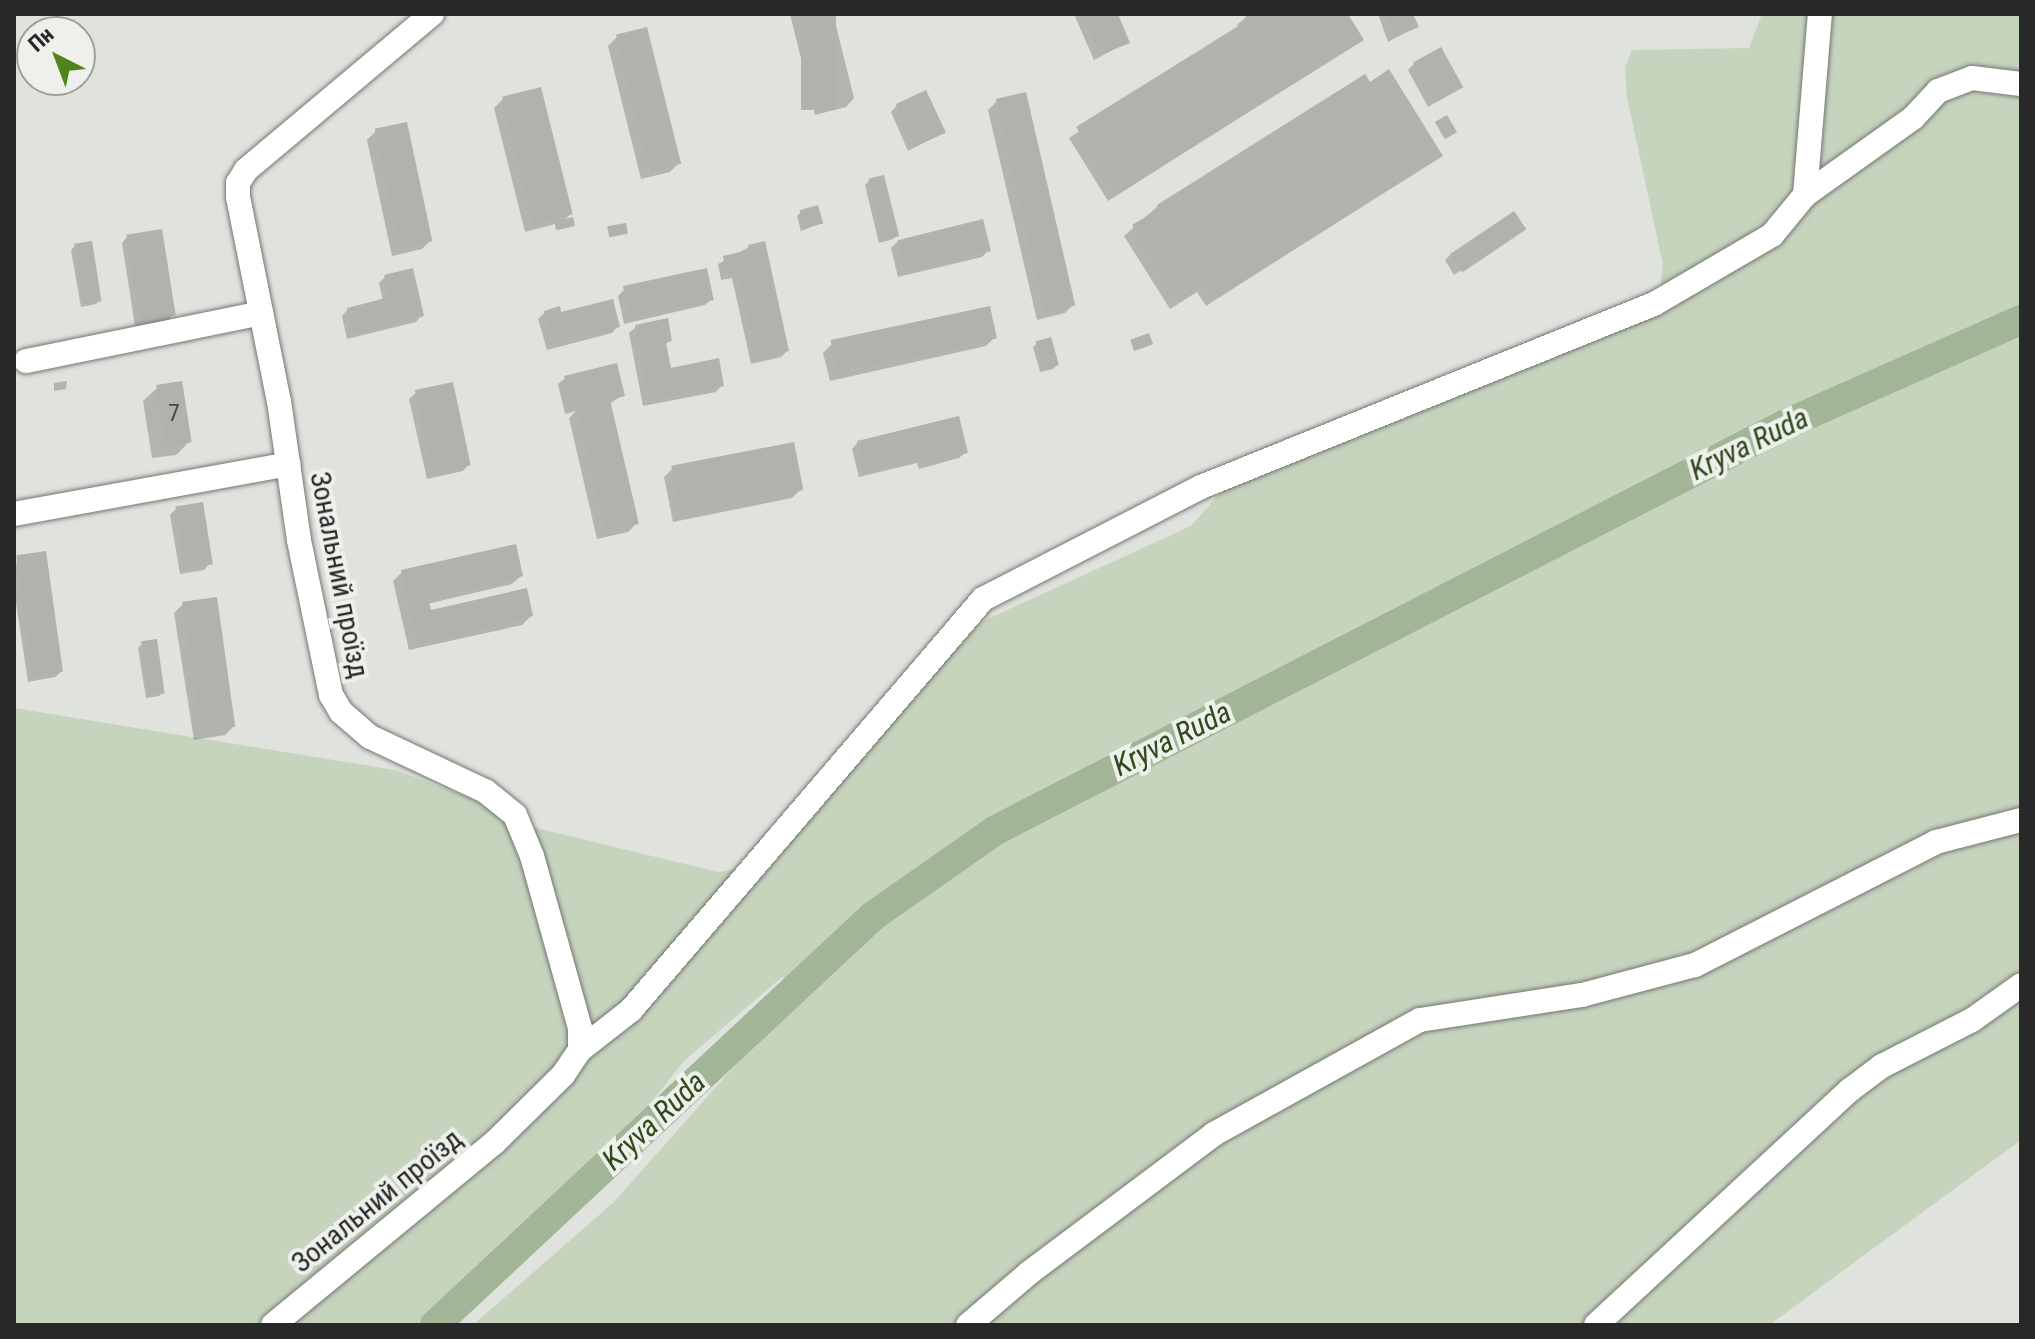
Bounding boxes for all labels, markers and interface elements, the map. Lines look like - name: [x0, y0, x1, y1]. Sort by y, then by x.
- north arrow: [16, 16, 96, 96]
- text: Пн: [23, 22, 58, 57]
- house number: 7: [168, 400, 180, 428]
- water label: Kryva Ruda: [1684, 400, 1814, 488]
- street label: Зональний проїзд: [303, 469, 375, 681]
- water label: Kryva Ruda: [1107, 694, 1237, 784]
- water label: Kryva Ruda: [595, 1064, 713, 1178]
- street label: Зональний проїзд: [285, 1122, 469, 1280]

